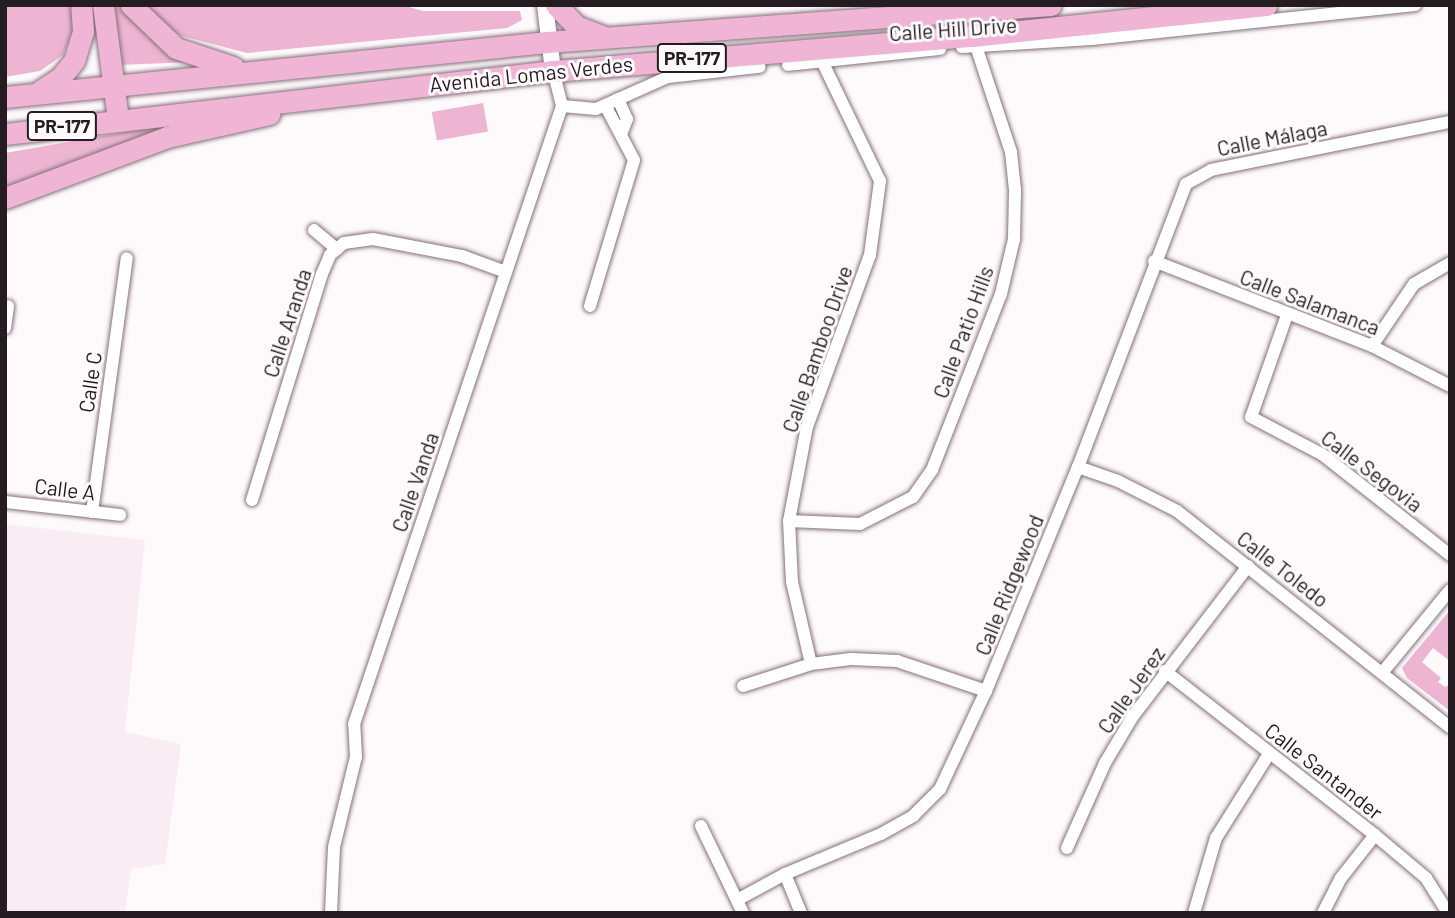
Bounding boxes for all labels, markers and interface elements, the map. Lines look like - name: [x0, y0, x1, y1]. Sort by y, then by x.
- street label: Calle Hill Drive: [888, 12, 1018, 46]
- road number: PR-177: [655, 43, 729, 74]
- street label: Avenida Lomas Verdes: [428, 51, 634, 97]
- road number: PR-177: [25, 110, 99, 142]
- street label: Calle Málaga: [1215, 115, 1329, 161]
- street label: Calle Bamboo Drive: [777, 262, 857, 436]
- street label: Calle Patio Hills: [927, 262, 999, 402]
- street label: Calle Salamanca: [1236, 264, 1384, 340]
- street label: Calle Aranda: [258, 265, 316, 381]
- street label: Calle C: [73, 350, 107, 414]
- street label: Calle Segovia: [1316, 425, 1428, 517]
- street label: Calle Vanda: [386, 429, 444, 535]
- street label: Calle A: [33, 473, 97, 505]
- street label: Calle Ridgewood: [969, 511, 1049, 659]
- street label: Calle Toledo: [1232, 525, 1334, 613]
- street label: Calle Jerez: [1092, 642, 1170, 738]
- street label: Calle Santander: [1260, 717, 1388, 825]

